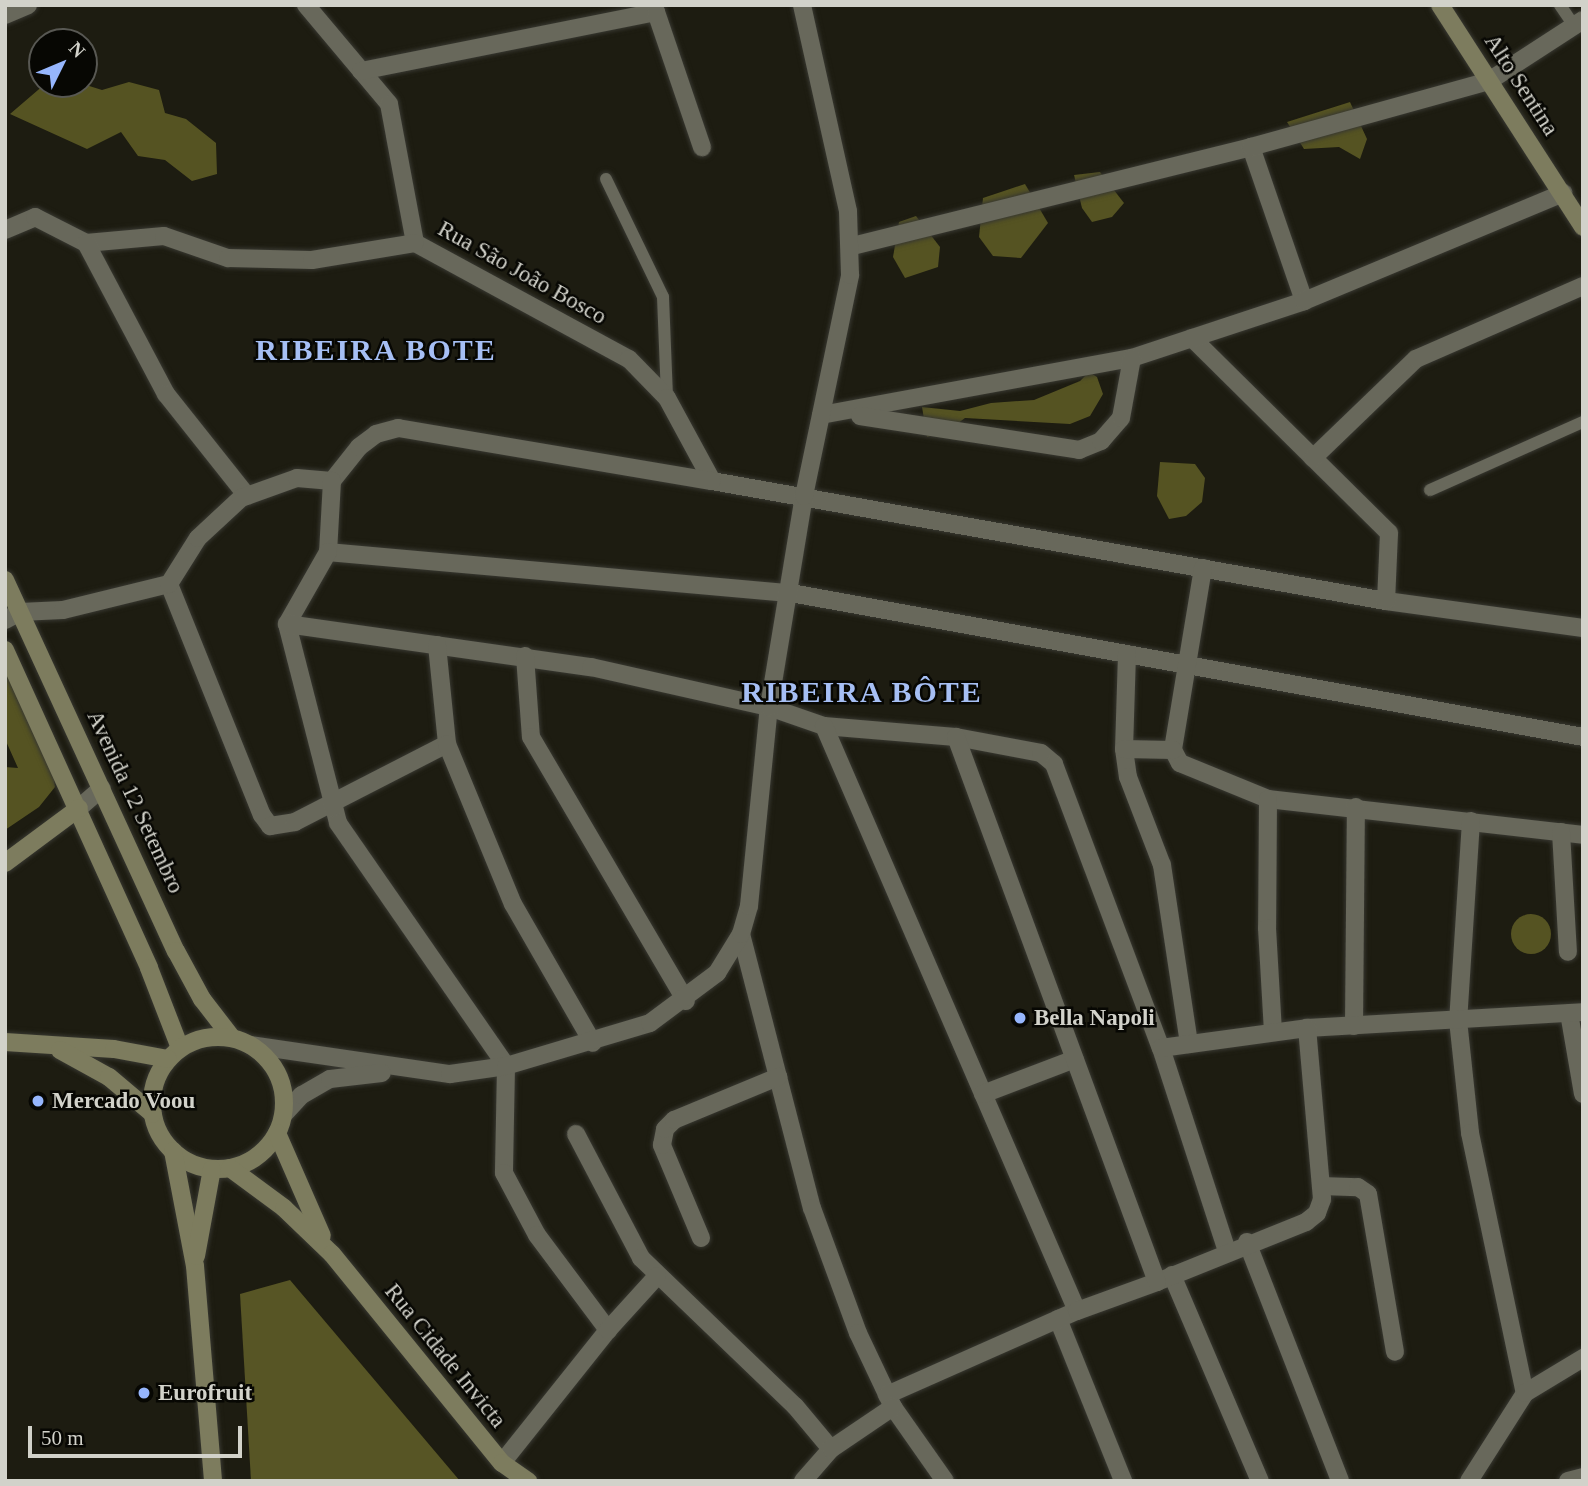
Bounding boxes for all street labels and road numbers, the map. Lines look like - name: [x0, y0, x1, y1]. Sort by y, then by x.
- street label: Alto Sentina: [1478, 29, 1564, 141]
- street label: Rua São João Bosco: [433, 215, 611, 331]
- street label: Avenida 12 Setembro: [80, 706, 190, 898]
- street label: Rua Cidade Invicta: [378, 1278, 512, 1434]

